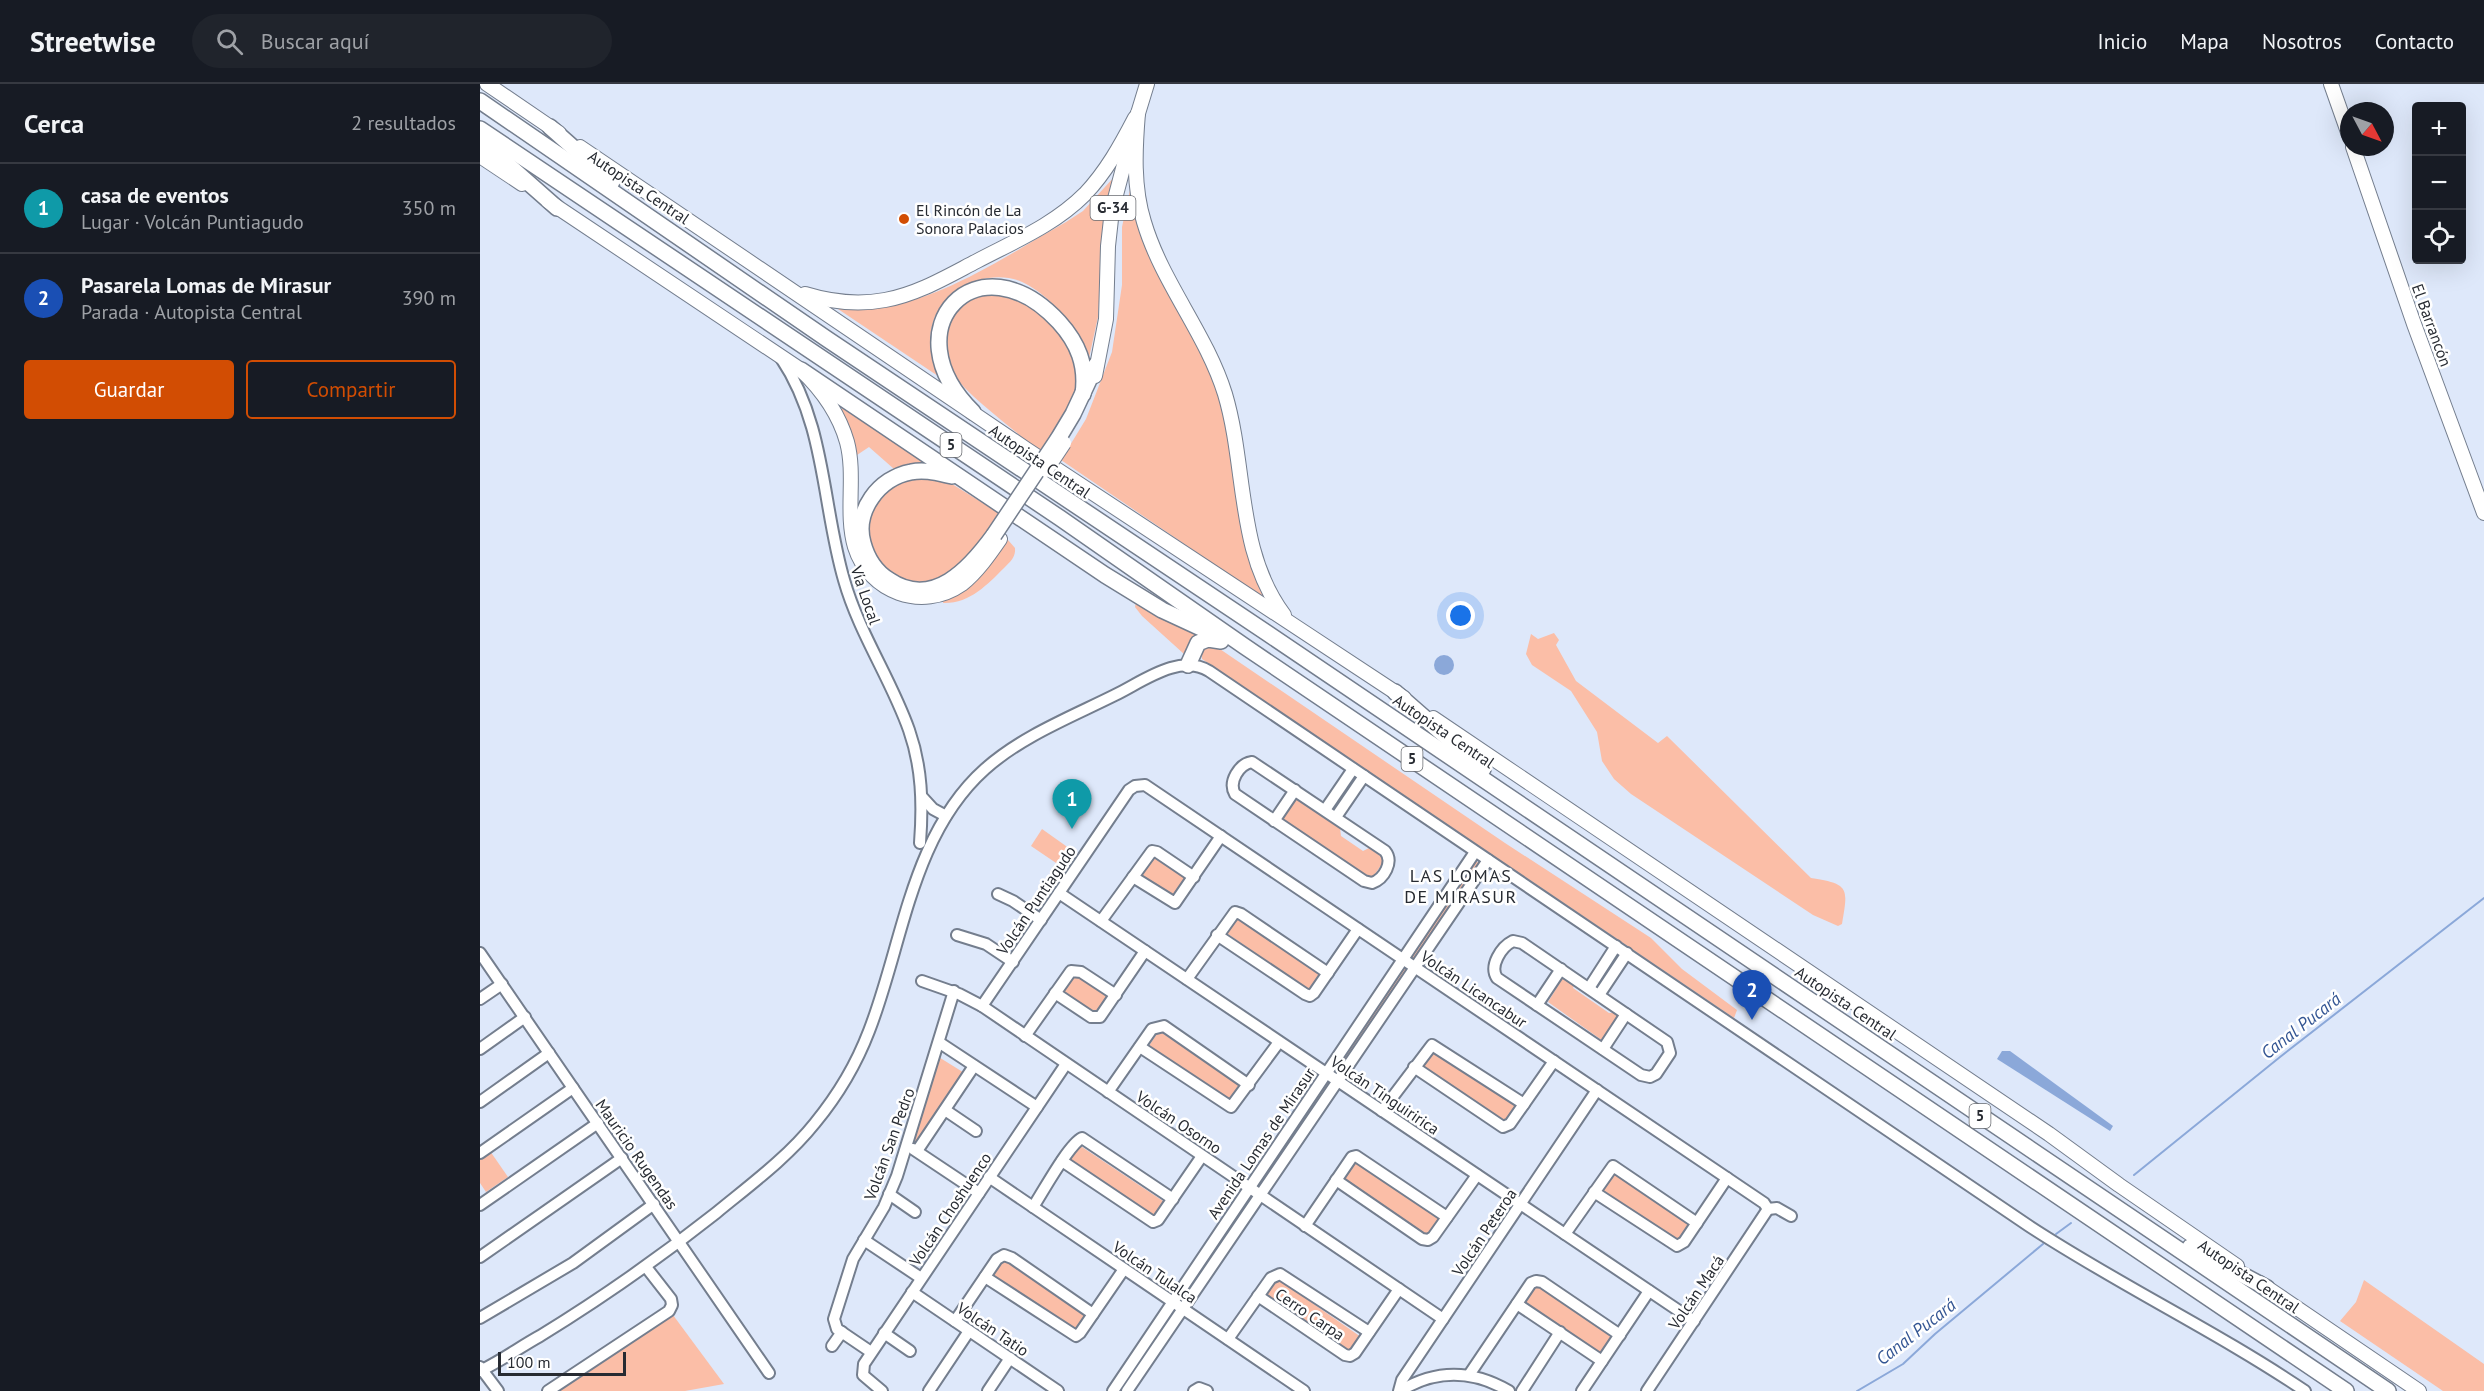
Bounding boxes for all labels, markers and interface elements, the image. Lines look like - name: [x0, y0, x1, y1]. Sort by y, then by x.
- search box: [192, 14, 612, 68]
- text: Streetwise: [30, 23, 156, 60]
- icon: search: [213, 25, 246, 58]
- text: Buscar aquí: [261, 27, 369, 55]
- text: Inicio: [2098, 28, 2147, 55]
- text: Mapa: [2180, 28, 2229, 55]
- text: Nosotros: [2262, 28, 2342, 55]
- text: Contacto: [2375, 28, 2454, 55]
- north arrow: [2340, 102, 2394, 156]
- map controls: [2412, 102, 2466, 264]
- button: +: [2412, 102, 2466, 156]
- text: Cerca: [24, 107, 84, 140]
- text: 2 resultados: [351, 110, 456, 136]
- street label: Autopista Central: [584, 146, 694, 228]
- button: −: [2412, 156, 2466, 210]
- text: casa de eventos: [81, 181, 229, 209]
- text: 1: [38, 195, 49, 221]
- text: 350 m: [402, 195, 456, 221]
- road number: G-34: [1090, 196, 1136, 220]
- place label: El Rincón de La Sonora Palacios: [916, 200, 1024, 238]
- text: Lugar · Volcán Puntiagudo: [81, 209, 304, 235]
- button: locate: [2412, 210, 2466, 264]
- marker: El Rincón de La Sonora Palacios: [897, 212, 911, 226]
- text: Pasarela Lomas de Mirasur: [81, 271, 331, 299]
- street label: El Barrancón: [2408, 281, 2456, 369]
- text: 2: [38, 285, 49, 311]
- text: 390 m: [402, 285, 456, 311]
- text: Parada · Autopista Central: [81, 299, 302, 325]
- button: Guardar: [24, 360, 234, 419]
- button: Compartir: [246, 360, 456, 419]
- street label: Autopista Central: [985, 420, 1095, 502]
- road number: 5: [940, 433, 962, 457]
- street label: Vía Local: [846, 562, 885, 627]
- your location: [1446, 601, 1475, 630]
- street label: Autopista Central: [1389, 690, 1499, 772]
- road number: 5: [1402, 747, 1422, 771]
- pin: 1: [1052, 780, 1092, 829]
- street label: Volcán Puntiagudo: [992, 842, 1080, 959]
- district label: LAS LOMAS DE MIRASUR: [1404, 864, 1518, 908]
- street label: Volcán Licancabur: [1416, 946, 1531, 1032]
- street label: Autopista Central: [1791, 962, 1901, 1044]
- pin: 2: [1732, 970, 1772, 1020]
- water label: Canal Pucará: [2256, 987, 2345, 1064]
- street label: Volcán Tinguiririca: [1326, 1051, 1443, 1139]
- street label: Avenida Lomas de Mirasur: [1203, 1063, 1319, 1222]
- street label: Volcán San Pedro: [859, 1085, 919, 1204]
- street label: Volcán Osorno: [1132, 1086, 1225, 1158]
- street label: Mauricio Rugendas: [592, 1095, 683, 1213]
- road number: 5: [1970, 1104, 1990, 1128]
- street label: Volcán Choshuenco: [904, 1148, 995, 1270]
- street label: Volcán Peteroa: [1447, 1184, 1521, 1280]
- street label: Autopista Central: [2194, 1235, 2304, 1317]
- street label: Volcán Tulalca: [1108, 1236, 1201, 1308]
- street label: Volcán Macá: [1663, 1251, 1728, 1334]
- street label: Cerro Carpa: [1272, 1284, 1348, 1344]
- water label: Canal Pucará: [1871, 1293, 1960, 1370]
- street label: Volcán Tatio: [952, 1297, 1033, 1360]
- scale bar: [498, 1349, 626, 1376]
- text: 100 m: [507, 1352, 550, 1372]

